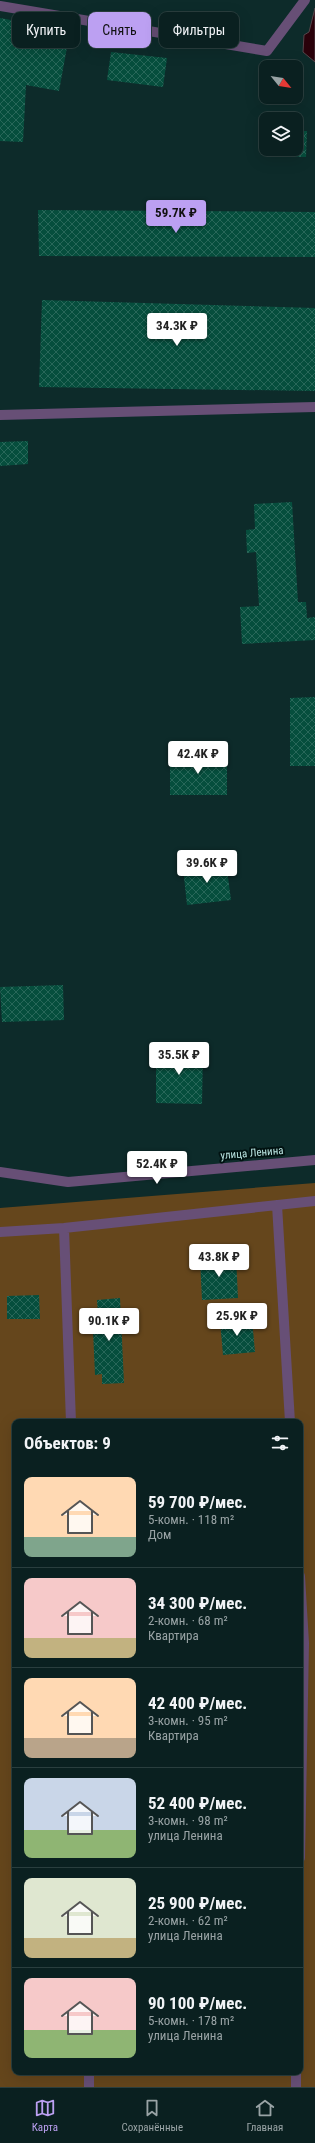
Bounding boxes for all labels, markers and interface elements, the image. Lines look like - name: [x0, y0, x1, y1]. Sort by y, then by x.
- chip: Купить: [12, 12, 80, 48]
- chip: Снять: [88, 12, 151, 48]
- chip: Фильтры: [159, 12, 239, 48]
- north arrow: [259, 60, 303, 104]
- map controls: [259, 60, 303, 156]
- button: layers: [259, 112, 303, 156]
- pin: 59.7K ₽: [139, 200, 213, 234]
- text: 59.7K ₽: [155, 205, 197, 220]
- pin: 34.3K ₽: [140, 313, 214, 347]
- text: 34.3K ₽: [156, 318, 198, 333]
- pin: 42.4K ₽: [161, 741, 235, 775]
- text: 42.4K ₽: [177, 746, 219, 761]
- pin: 39.6K ₽: [170, 850, 244, 884]
- text: 39.6K ₽: [186, 855, 228, 870]
- pin: 35.5K ₽: [142, 1042, 216, 1076]
- text: 35.5K ₽: [158, 1047, 200, 1062]
- street label: улица Ленина: [220, 1144, 284, 1162]
- pin: 52.4K ₽: [120, 1151, 194, 1185]
- text: 52.4K ₽: [136, 1156, 178, 1171]
- pin: 43.8K ₽: [182, 1244, 256, 1278]
- text: 43.8K ₽: [198, 1249, 240, 1264]
- pin: 25.9K ₽: [200, 1303, 274, 1337]
- pin: 90.1K ₽: [72, 1308, 146, 1342]
- text: 25.9K ₽: [216, 1308, 258, 1323]
- text: 90.1K ₽: [88, 1313, 130, 1328]
- icon: filters: [269, 1432, 291, 1454]
- text: Объектов: 9: [24, 1433, 111, 1453]
- text: 59 700 ₽/мес.: [148, 1492, 247, 1512]
- icon: home: [56, 1493, 104, 1541]
- text: 5-комн. · 118 m²: [148, 1512, 234, 1527]
- text: Дом: [148, 1527, 172, 1542]
- text: 34 300 ₽/мес.: [148, 1593, 247, 1613]
- icon: home: [56, 1594, 104, 1642]
- text: 2-комн. · 68 m²: [148, 1613, 228, 1628]
- text: Квартира: [148, 1628, 199, 1643]
- text: 42 400 ₽/мес.: [148, 1693, 247, 1713]
- icon: home: [56, 1694, 104, 1742]
- text: 3-комн. · 95 m²: [148, 1713, 228, 1728]
- text: Квартира: [148, 1728, 199, 1743]
- text: 52 400 ₽/мес.: [148, 1793, 247, 1813]
- icon: home: [56, 1794, 104, 1842]
- text: 3-комн. · 98 m²: [148, 1813, 228, 1828]
- text: улица Ленина: [148, 1828, 223, 1843]
- text: 25 900 ₽/мес.: [148, 1893, 247, 1913]
- icon: home: [56, 1894, 104, 1942]
- text: 2-комн. · 62 m²: [148, 1913, 228, 1928]
- text: улица Ленина: [148, 1928, 223, 1943]
- text: 90 100 ₽/мес.: [148, 1993, 247, 2013]
- icon: home: [56, 1994, 104, 2042]
- text: 5-комн. · 178 m²: [148, 2013, 234, 2028]
- text: улица Ленина: [148, 2028, 223, 2043]
- tab: Карта: [32, 2097, 58, 2134]
- tab: Сохранённые: [121, 2097, 183, 2134]
- tab: Главная: [247, 2097, 283, 2134]

